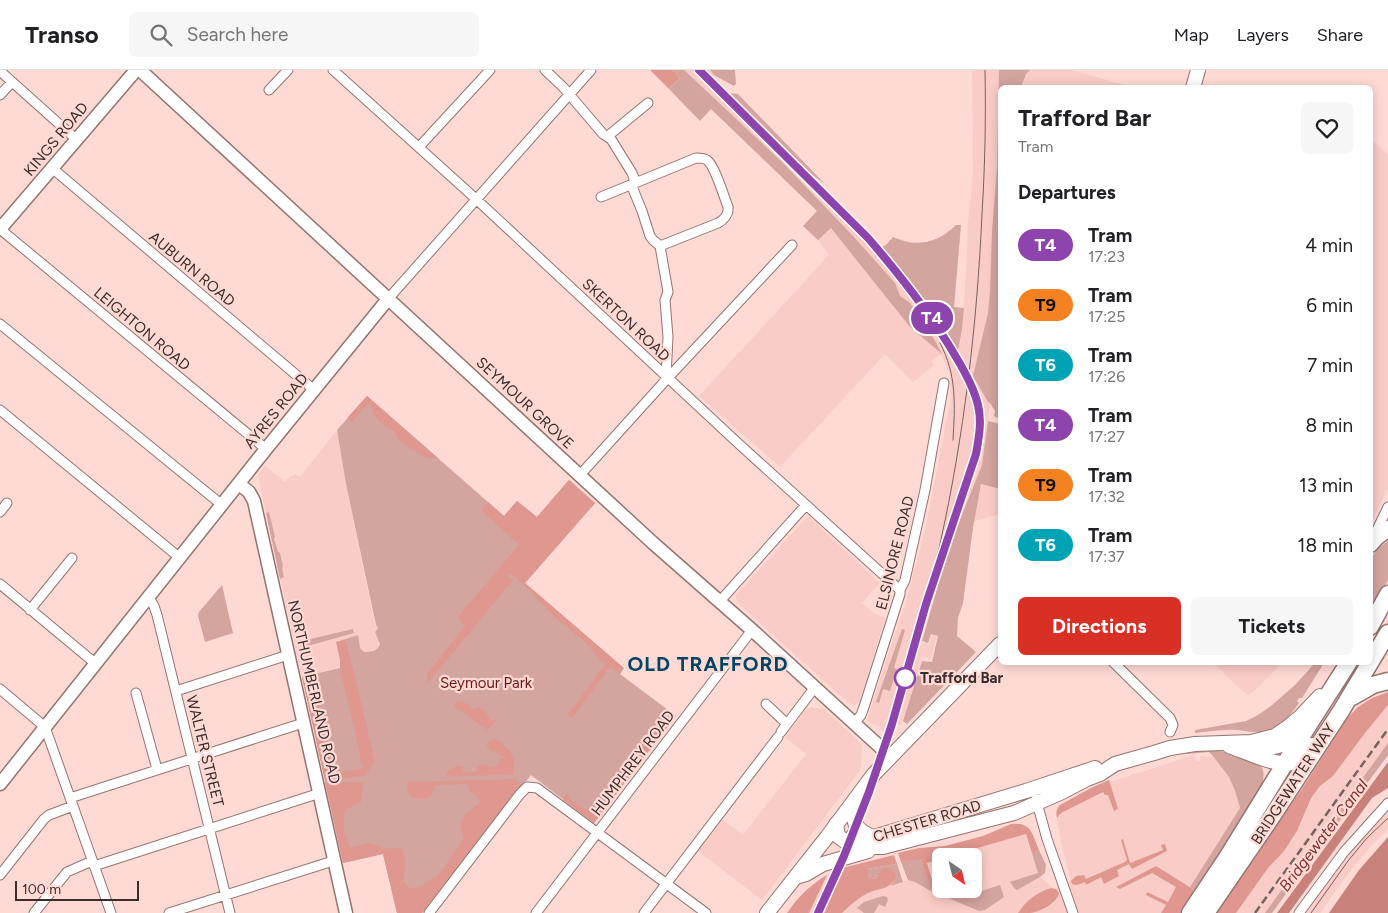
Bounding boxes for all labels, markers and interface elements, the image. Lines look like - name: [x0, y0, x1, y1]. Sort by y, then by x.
- search box: [129, 12, 479, 57]
- text: Transo: [25, 20, 99, 49]
- icon: search: [147, 21, 175, 49]
- text: Search here: [187, 23, 288, 46]
- text: Map: [1174, 24, 1209, 46]
- text: Layers: [1237, 24, 1289, 46]
- text: Share: [1317, 24, 1363, 46]
- street label: KINGS ROAD: [20, 98, 92, 180]
- button: heart: [1301, 102, 1353, 154]
- text: Trafford Bar: [1018, 103, 1151, 132]
- text: Tram: [1018, 137, 1053, 156]
- text: Departures: [1018, 181, 1116, 204]
- text: Tram: [1088, 224, 1132, 247]
- street label: AUBURN ROAD: [145, 228, 239, 310]
- text: T4: [1035, 234, 1056, 256]
- text: 4 min: [1305, 234, 1353, 257]
- text: 17:23: [1088, 247, 1125, 266]
- street label: SKERTON ROAD: [578, 275, 674, 365]
- street label: LEIGHTON ROAD: [90, 283, 194, 375]
- text: Tram: [1088, 284, 1132, 307]
- text: T9: [1035, 294, 1056, 316]
- text: 6 min: [1306, 294, 1353, 317]
- line badge: T4: [910, 302, 954, 334]
- text: T4: [921, 307, 943, 329]
- text: 17:25: [1088, 307, 1125, 326]
- text: Tram: [1088, 344, 1132, 367]
- street label: SEYMOUR GROVE: [473, 353, 577, 453]
- text: T6: [1035, 354, 1056, 376]
- text: 7 min: [1307, 354, 1353, 377]
- text: 17:26: [1088, 367, 1125, 386]
- street label: AYRES ROAD: [240, 370, 312, 452]
- text: Tram: [1088, 404, 1132, 427]
- text: T4: [1035, 414, 1056, 436]
- text: 8 min: [1305, 414, 1353, 437]
- text: 17:27: [1088, 427, 1125, 446]
- text: Tram: [1088, 464, 1132, 487]
- text: T9: [1035, 474, 1056, 496]
- text: 13 min: [1299, 474, 1353, 497]
- text: 17:32: [1088, 487, 1125, 506]
- street label: ELSINORE ROAD: [872, 494, 918, 612]
- text: Tram: [1088, 524, 1132, 547]
- text: T6: [1035, 534, 1056, 556]
- text: 18 min: [1298, 534, 1353, 557]
- text: 17:37: [1088, 547, 1125, 566]
- button: Directions: [1018, 597, 1181, 655]
- button: Tickets: [1191, 597, 1353, 655]
- street label: NORTHUMBERLAND ROAD: [284, 598, 344, 786]
- district label: OLD TRAFFORD: [627, 652, 789, 676]
- marker: Trafford Bar: [894, 667, 916, 689]
- place label: Trafford Bar: [920, 669, 1004, 687]
- park label: Seymour Park: [440, 674, 533, 692]
- street label: WALTER STREET: [182, 694, 228, 809]
- street label: HUMPHREY ROAD: [588, 707, 678, 819]
- street label: BRIDGEWATER WAY: [1247, 720, 1339, 848]
- water label: Bridgewater Canal: [1275, 775, 1372, 895]
- street label: CHESTER ROAD: [871, 796, 983, 846]
- north arrow: [932, 848, 982, 898]
- map controls: [932, 848, 982, 898]
- scale bar: [15, 878, 139, 901]
- text: 100 m: [22, 881, 61, 898]

